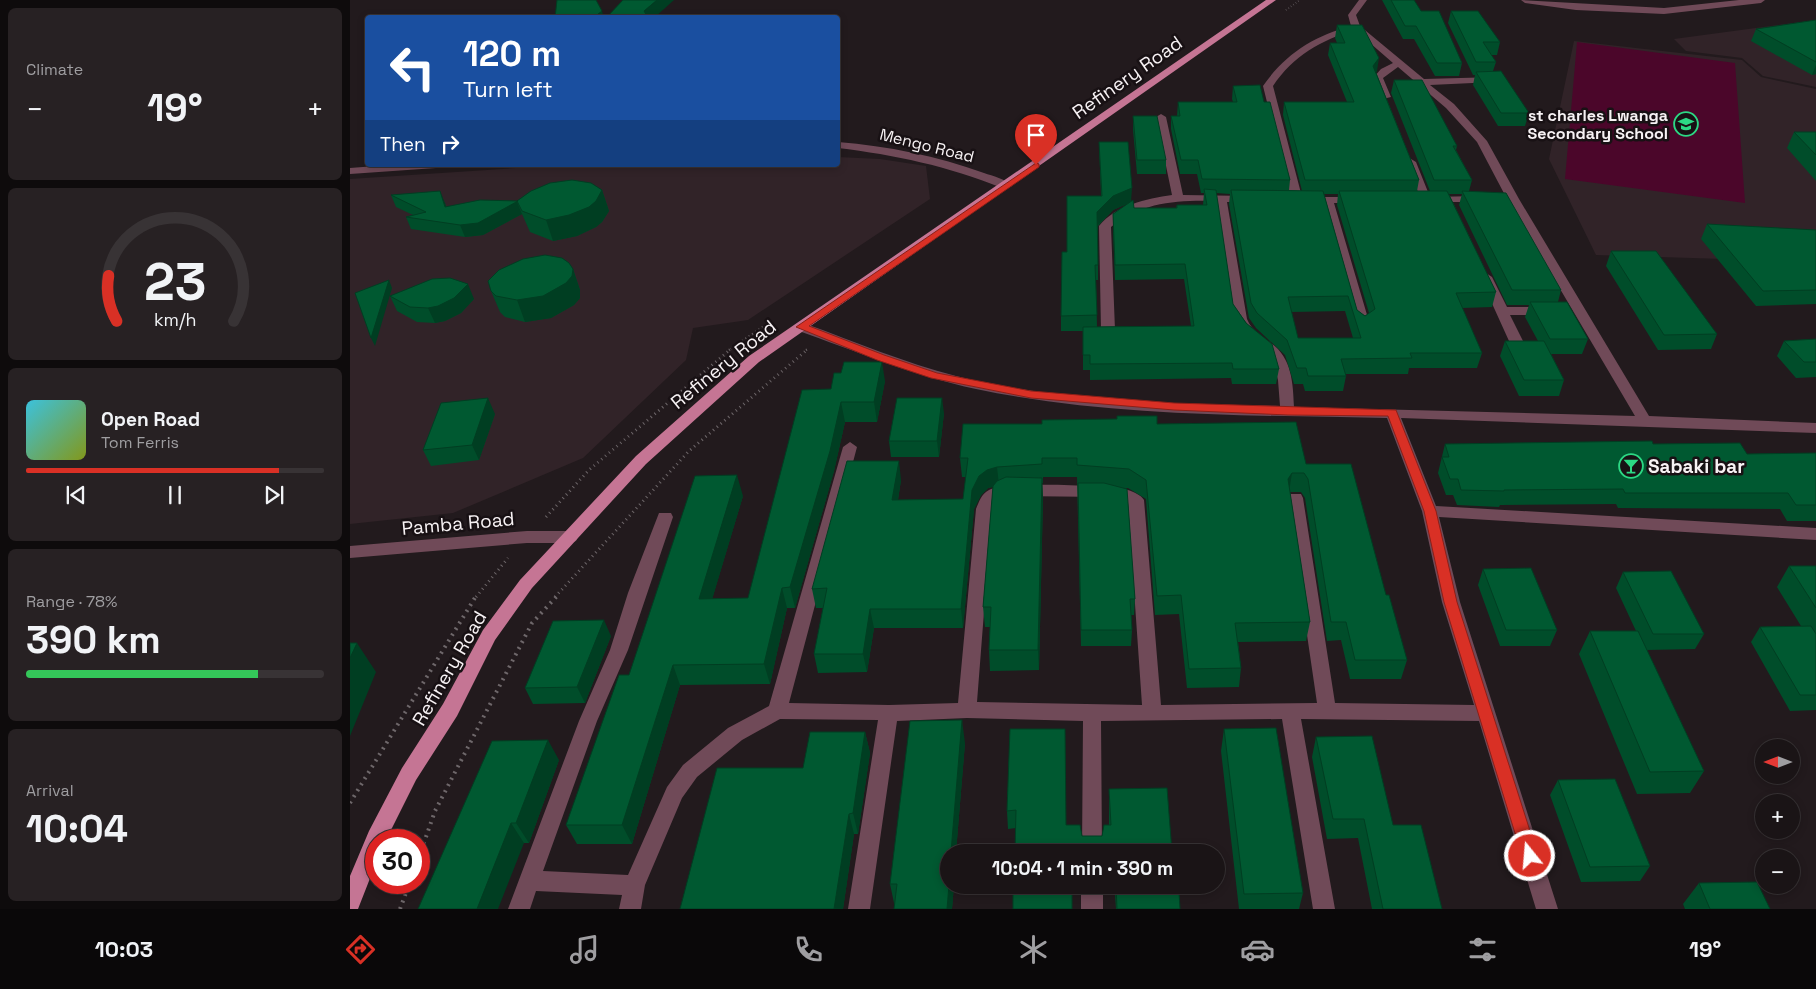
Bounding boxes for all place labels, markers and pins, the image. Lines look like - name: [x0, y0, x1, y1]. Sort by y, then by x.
- place label: st charles Lwanga Secondary School: [1528, 105, 1668, 144]
- school or university icon: st charles Lwanga Secondary School: [1673, 111, 1699, 137]
- pin: [1015, 114, 1057, 165]
- bar icon: Sabaki bar: [1618, 453, 1644, 479]
- place label: Sabaki bar: [1648, 454, 1745, 479]

